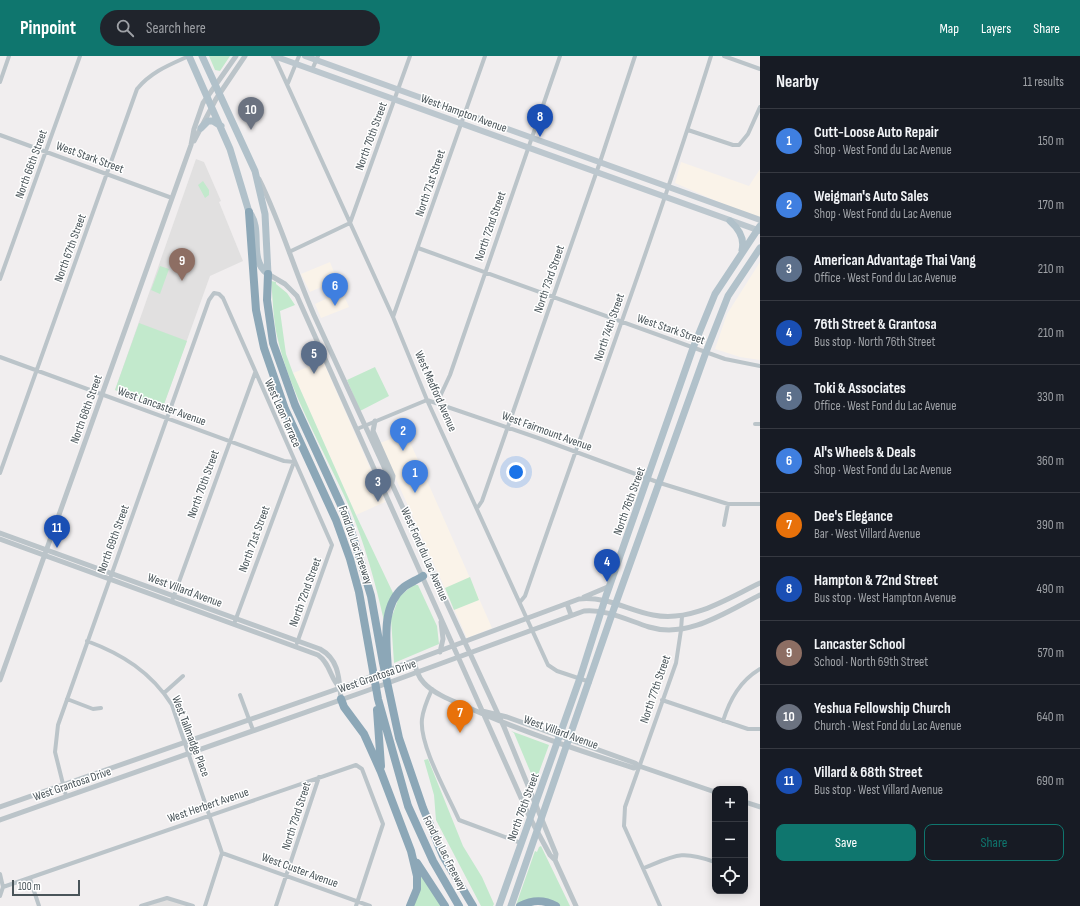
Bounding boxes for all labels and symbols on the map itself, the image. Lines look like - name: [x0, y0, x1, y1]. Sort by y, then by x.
- street label: West Hampton Avenue: [419, 91, 509, 136]
- pin: 10: [238, 97, 264, 130]
- street label: North 70th Street: [352, 100, 391, 172]
- pin: 8: [527, 104, 553, 137]
- street label: North 66th Street: [12, 127, 51, 201]
- street label: West Stark Street: [54, 138, 126, 177]
- street label: North 71st Street: [412, 147, 449, 219]
- street label: North 72nd Street: [472, 189, 509, 263]
- street label: North 67th Street: [51, 212, 90, 284]
- street label: North 73rd Street: [531, 243, 568, 315]
- pin: 9: [169, 248, 195, 281]
- pin: 6: [322, 273, 348, 306]
- street label: North 74th Street: [591, 291, 628, 363]
- street label: West Stark Street: [635, 311, 707, 348]
- pin: 5: [301, 341, 327, 374]
- street label: West Medford Avenue: [411, 348, 460, 434]
- street label: North 68th Street: [67, 372, 106, 446]
- street label: West Leon Terrace: [261, 377, 304, 450]
- street label: West Lancaster Avenue: [115, 383, 208, 430]
- street label: West Fairmount Avenue: [500, 408, 594, 455]
- pin: 2: [390, 418, 416, 451]
- street label: North 70th Street: [184, 448, 223, 520]
- pin: 1: [402, 460, 428, 493]
- your location: [506, 462, 526, 482]
- street label: North 76th Street: [610, 465, 649, 537]
- pin: 3: [365, 469, 391, 502]
- street label: North 69th Street: [94, 502, 133, 576]
- street label: North 71st Street: [236, 504, 274, 574]
- street label: Fond du Lac Freeway: [335, 504, 376, 587]
- street label: West Fond du Lac Avenue: [397, 505, 452, 603]
- pin: 11: [44, 515, 70, 548]
- pin: 4: [594, 549, 620, 582]
- street label: North 72nd Street: [286, 555, 325, 629]
- street label: West Villard Avenue: [145, 570, 224, 611]
- street label: North 77th Street: [637, 653, 674, 725]
- street label: West Grantosa Drive: [336, 656, 418, 697]
- street label: West Tallmadge Place: [168, 693, 213, 779]
- pin: 7: [447, 700, 473, 733]
- street label: West Villard Avenue: [521, 712, 600, 753]
- street label: West Grantosa Drive: [31, 764, 113, 805]
- street label: North 76th Street: [504, 771, 543, 843]
- street label: North 73rd Street: [278, 780, 315, 852]
- street label: West Herbert Avenue: [166, 784, 251, 826]
- street label: Fond du Lac Freeway: [419, 813, 470, 894]
- street label: West Custer Avenue: [259, 850, 340, 891]
- scale bar: [12, 878, 80, 897]

